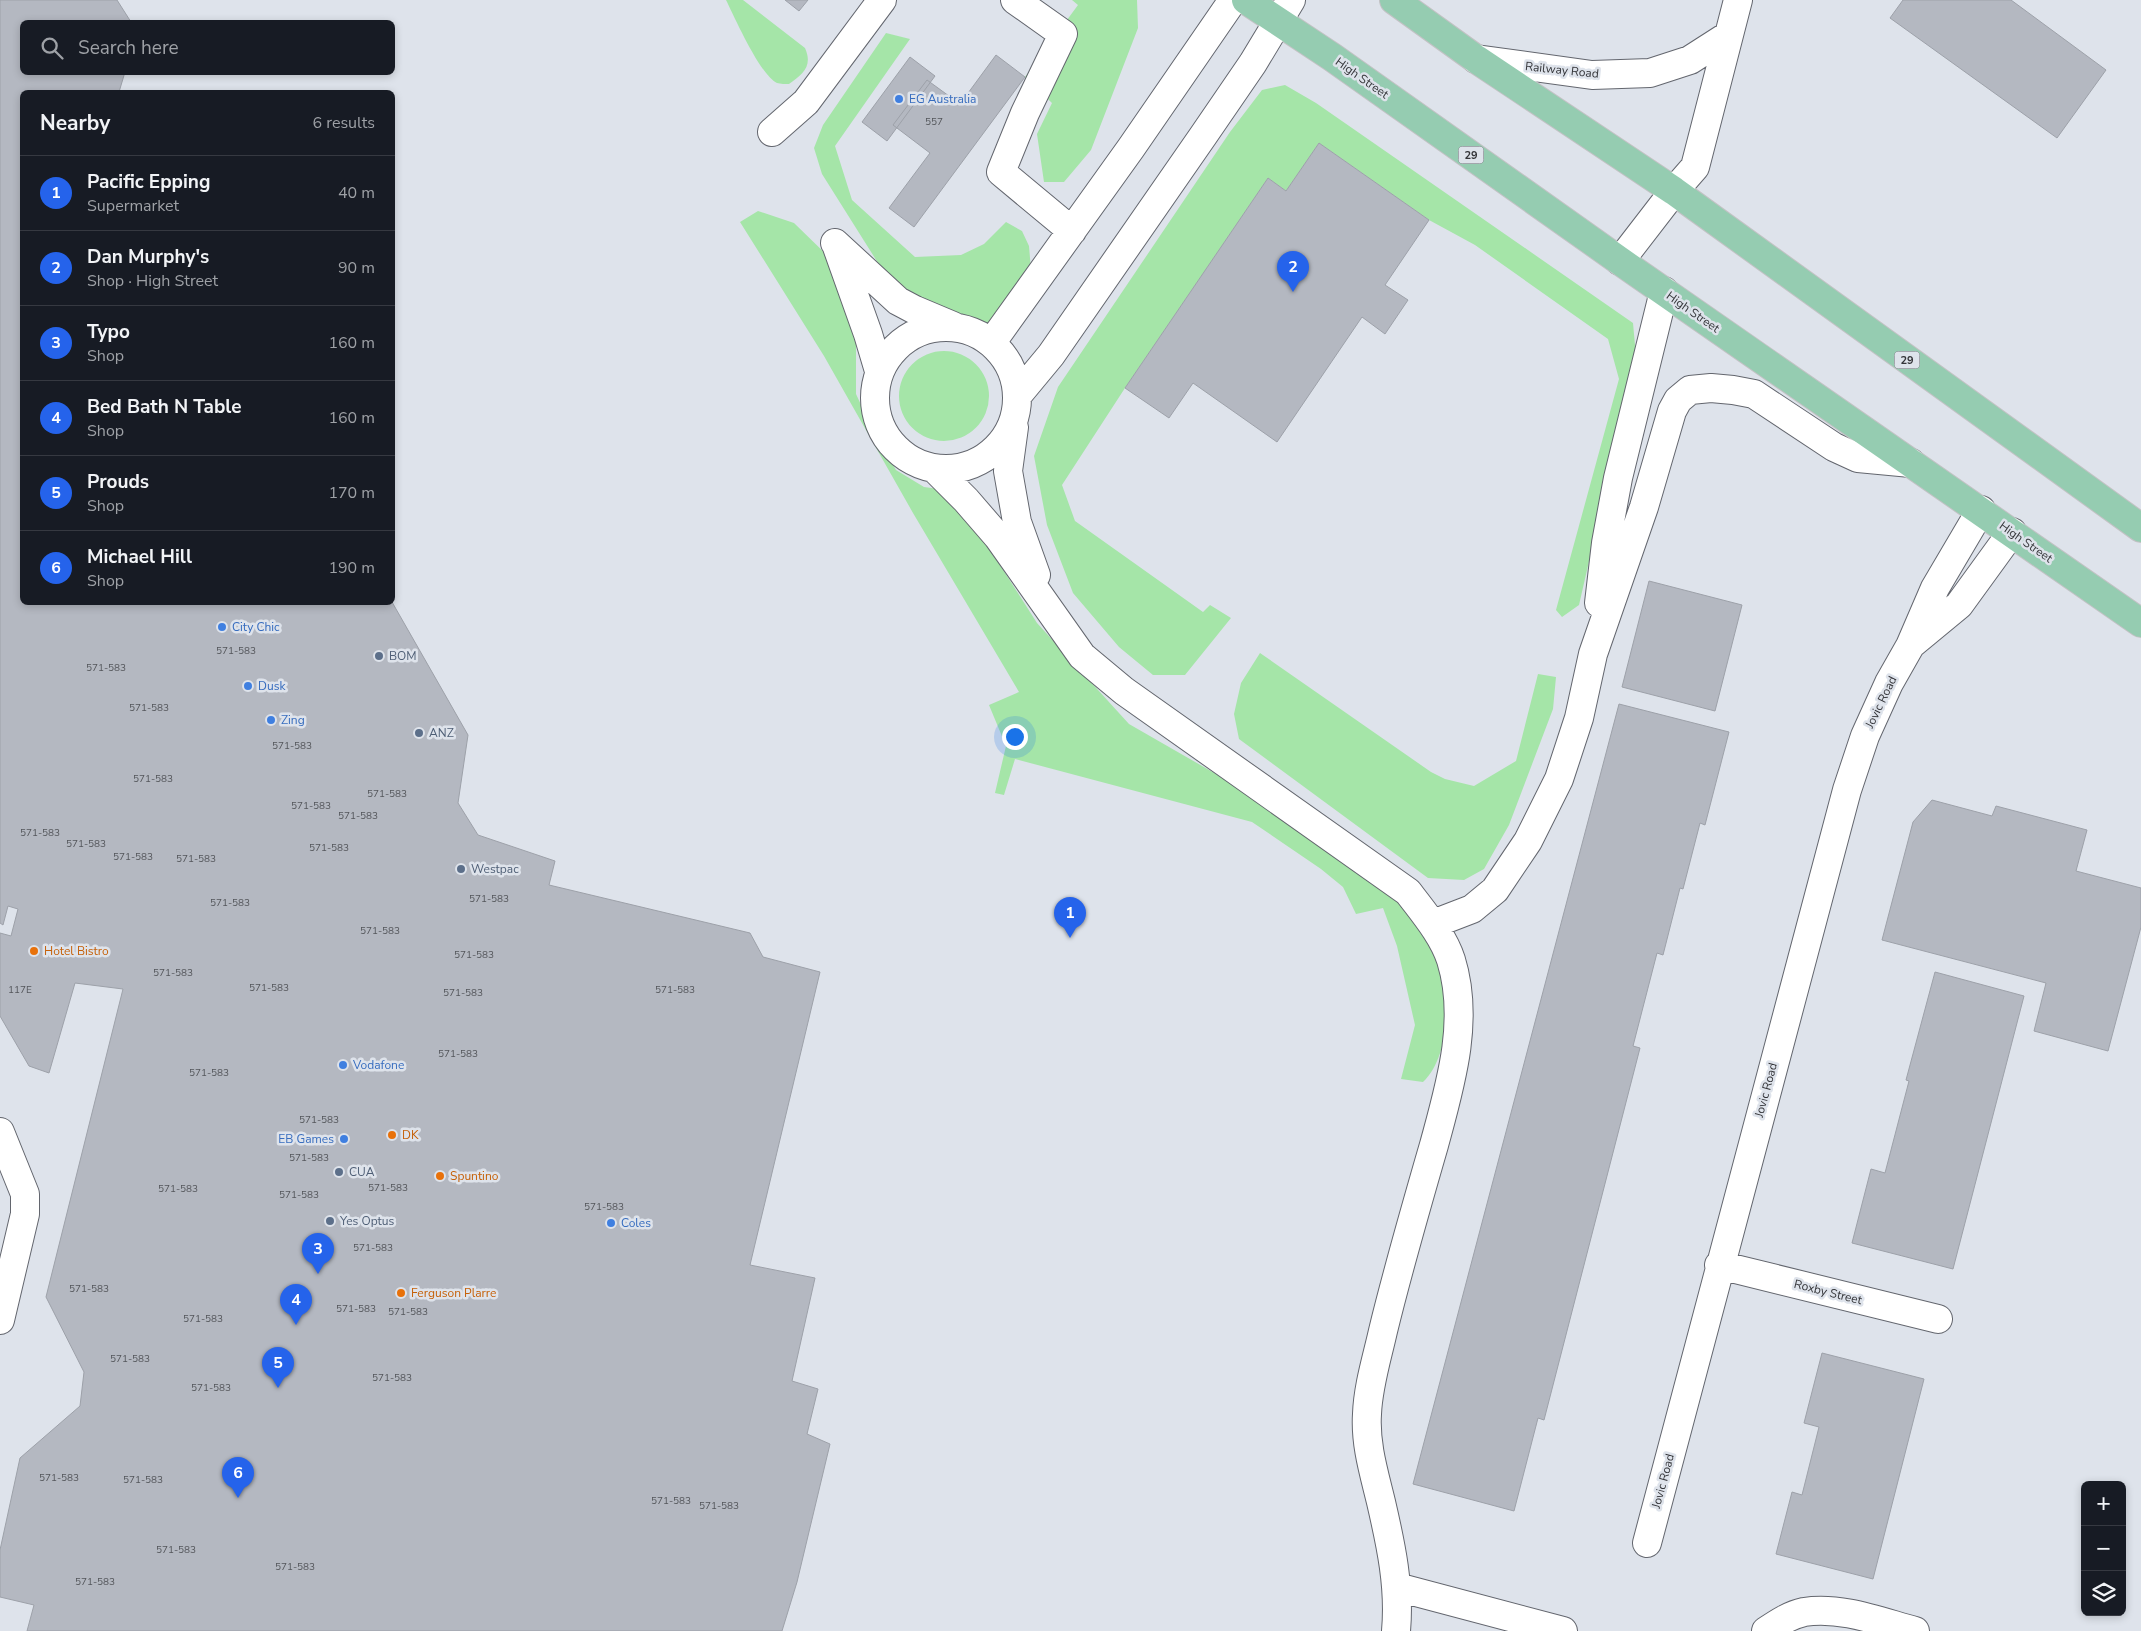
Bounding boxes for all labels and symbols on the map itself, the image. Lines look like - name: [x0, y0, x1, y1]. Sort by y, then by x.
- street label: High Street: [1332, 54, 1392, 103]
- street label: Railway Road: [1524, 58, 1600, 82]
- place label: EG Australia: [909, 91, 976, 107]
- marker: EG Australia: [893, 93, 905, 105]
- house number: 557: [925, 115, 943, 129]
- road number: 29: [1458, 146, 1484, 164]
- pin: 2: [1277, 251, 1309, 292]
- street label: High Street: [1663, 288, 1723, 337]
- road number: 29: [1894, 352, 1920, 368]
- street label: High Street: [1996, 518, 2056, 567]
- place label: City Chic: [232, 619, 280, 635]
- marker: City Chic: [216, 621, 228, 633]
- house number: 571-583: [216, 644, 256, 658]
- place label: BOM: [389, 648, 417, 664]
- marker: BOM: [373, 650, 385, 662]
- house number: 571-583: [86, 661, 126, 675]
- street label: Jovic Road: [1861, 673, 1900, 732]
- place label: Dusk: [258, 678, 286, 694]
- marker: Dusk: [242, 680, 254, 692]
- house number: 571-583: [129, 701, 169, 715]
- place label: Zing: [281, 712, 305, 728]
- marker: Zing: [265, 714, 277, 726]
- your location: [1002, 724, 1028, 750]
- place label: ANZ: [429, 725, 454, 741]
- marker: ANZ: [413, 727, 425, 739]
- house number: 571-583: [272, 739, 312, 753]
- house number: 571-583: [133, 772, 173, 786]
- house number: 571-583: [367, 787, 407, 801]
- house number: 571-583: [291, 799, 331, 813]
- house number: 571-583: [338, 809, 378, 823]
- house number: 571-583: [20, 826, 60, 840]
- house number: 571-583: [66, 837, 106, 851]
- house number: 571-583: [309, 841, 349, 855]
- house number: 571-583: [113, 850, 153, 864]
- house number: 571-583: [176, 852, 216, 866]
- place label: Westpac: [471, 861, 519, 877]
- marker: Westpac: [455, 863, 467, 875]
- house number: 571-583: [469, 892, 509, 906]
- house number: 571-583: [210, 896, 250, 910]
- pin: 1: [1054, 897, 1086, 938]
- house number: 571-583: [360, 924, 400, 938]
- place label: Hotel Bistro: [44, 943, 109, 959]
- marker: Hotel Bistro: [28, 945, 40, 957]
- house number: 571-583: [454, 948, 494, 962]
- house number: 571-583: [153, 966, 193, 980]
- house number: 571-583: [249, 981, 289, 995]
- house number: 117E: [8, 983, 32, 997]
- house number: 571-583: [655, 983, 695, 997]
- house number: 571-583: [443, 986, 483, 1000]
- house number: 571-583: [438, 1047, 478, 1061]
- place label: Vodafone: [352, 1057, 404, 1073]
- marker: Vodafone: [337, 1059, 349, 1071]
- street label: Jovic Road: [1751, 1061, 1781, 1120]
- house number: 571-583: [189, 1066, 229, 1080]
- house number: 571-583: [299, 1113, 339, 1127]
- place label: DK: [402, 1127, 419, 1143]
- marker: DK: [386, 1129, 398, 1141]
- place label: EB Games: [278, 1131, 334, 1147]
- marker: EB Games: [338, 1133, 350, 1145]
- house number: 571-583: [289, 1151, 329, 1165]
- place label: CUA: [349, 1164, 375, 1180]
- marker: CUA: [333, 1166, 345, 1178]
- place label: Spuntino: [450, 1168, 499, 1184]
- marker: Spuntino: [434, 1170, 446, 1182]
- house number: 571-583: [368, 1181, 408, 1195]
- house number: 571-583: [158, 1182, 198, 1196]
- house number: 571-583: [279, 1188, 319, 1202]
- house number: 571-583: [584, 1200, 624, 1214]
- place label: Yes Optus: [339, 1213, 395, 1229]
- marker: Yes Optus: [324, 1215, 336, 1227]
- place label: Coles: [621, 1215, 651, 1231]
- marker: Coles: [605, 1217, 617, 1229]
- pin: 3: [302, 1233, 334, 1274]
- house number: 571-583: [353, 1241, 393, 1255]
- street label: Roxby Street: [1792, 1276, 1864, 1308]
- house number: 571-583: [69, 1282, 109, 1296]
- pin: 4: [280, 1284, 312, 1325]
- place label: Ferguson Plarre: [411, 1285, 496, 1301]
- marker: Ferguson Plarre: [395, 1287, 407, 1299]
- house number: 571-583: [336, 1302, 376, 1316]
- house number: 571-583: [388, 1305, 428, 1319]
- house number: 571-583: [183, 1312, 223, 1326]
- pin: 5: [262, 1347, 294, 1388]
- house number: 571-583: [110, 1352, 150, 1366]
- house number: 571-583: [372, 1371, 412, 1385]
- house number: 571-583: [191, 1381, 231, 1395]
- street label: Jovic Road: [1648, 1452, 1678, 1511]
- pin: 6: [222, 1457, 254, 1498]
- house number: 571-583: [39, 1471, 79, 1485]
- house number: 571-583: [123, 1473, 163, 1487]
- house number: 571-583: [651, 1494, 691, 1508]
- house number: 571-583: [699, 1499, 739, 1513]
- house number: 571-583: [156, 1543, 196, 1557]
- house number: 571-583: [275, 1560, 315, 1574]
- house number: 571-583: [75, 1575, 115, 1589]

